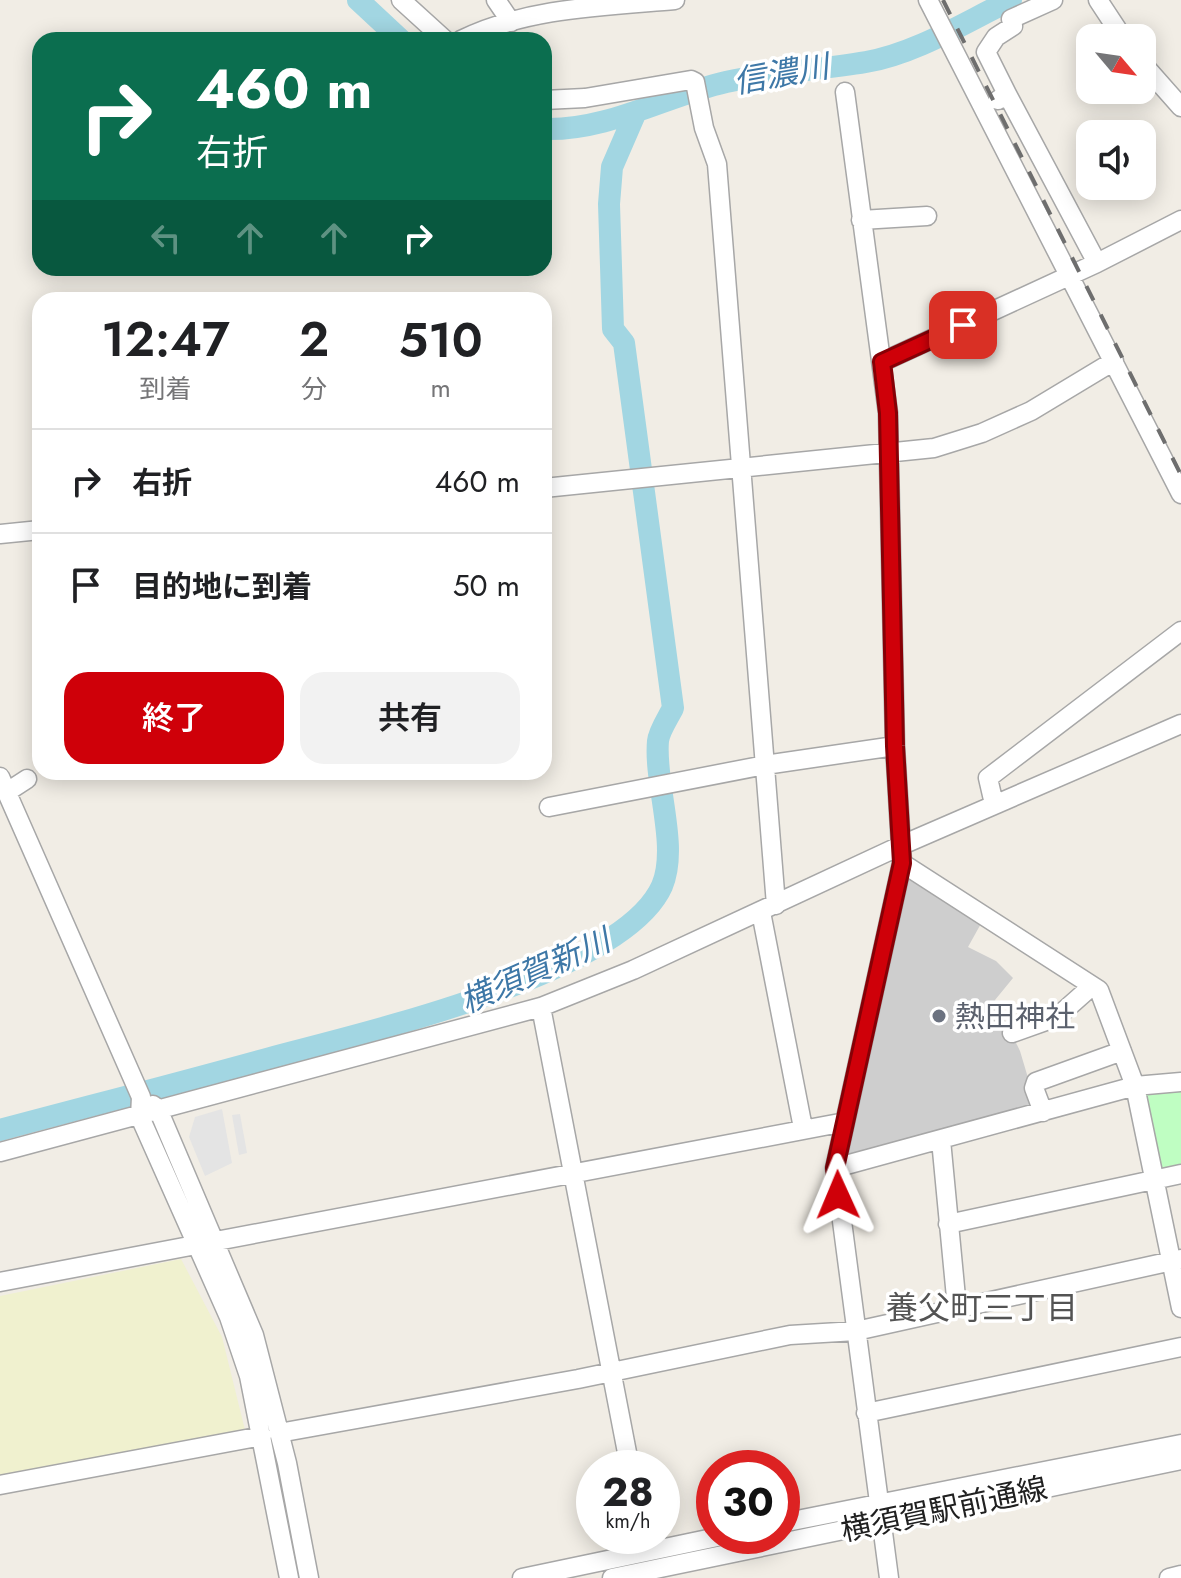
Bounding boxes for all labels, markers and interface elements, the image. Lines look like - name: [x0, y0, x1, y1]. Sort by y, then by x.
- north arrow: [1076, 24, 1156, 104]
- map controls: [1076, 24, 1156, 200]
- water label: 信濃川: [730, 42, 835, 105]
- text: 460 m: [196, 48, 372, 129]
- icon: right: [64, 64, 168, 168]
- button: sound: [1076, 120, 1156, 200]
- text: 右折: [196, 126, 268, 178]
- icon: left: [144, 216, 188, 260]
- icon: ahead: [228, 216, 272, 260]
- icon: ahead: [312, 216, 356, 260]
- icon: right: [396, 216, 440, 260]
- pin: [929, 291, 997, 359]
- icon: arrive: [941, 303, 985, 347]
- text: 12:47: [101, 305, 230, 374]
- text: 2: [299, 305, 329, 374]
- text: 510: [399, 306, 483, 375]
- text: m: [430, 369, 451, 407]
- text: 到着: [140, 370, 192, 408]
- text: 分: [301, 370, 327, 408]
- icon: right: [64, 459, 108, 503]
- text: 460 m: [435, 460, 520, 503]
- text: 右折: [132, 461, 192, 504]
- icon: arrive: [64, 563, 108, 607]
- text: 50 m: [453, 564, 520, 607]
- text: 目的地に到着: [132, 565, 312, 608]
- button: 終了: [64, 672, 284, 764]
- button: 共有: [300, 672, 520, 764]
- water label: 横須賀新川: [453, 916, 620, 1025]
- place label: 熱田神社: [955, 995, 1075, 1038]
- marker: 熱田神社: [930, 1007, 948, 1025]
- position arrow: [796, 1153, 880, 1237]
- district label: 養父町三丁目: [886, 1285, 1078, 1331]
- speed limit sign: 30: [696, 1450, 800, 1554]
- text: 28: [602, 1463, 654, 1521]
- street label: 横須賀駅前通線: [837, 1466, 1051, 1552]
- text: km/h: [605, 1507, 651, 1536]

